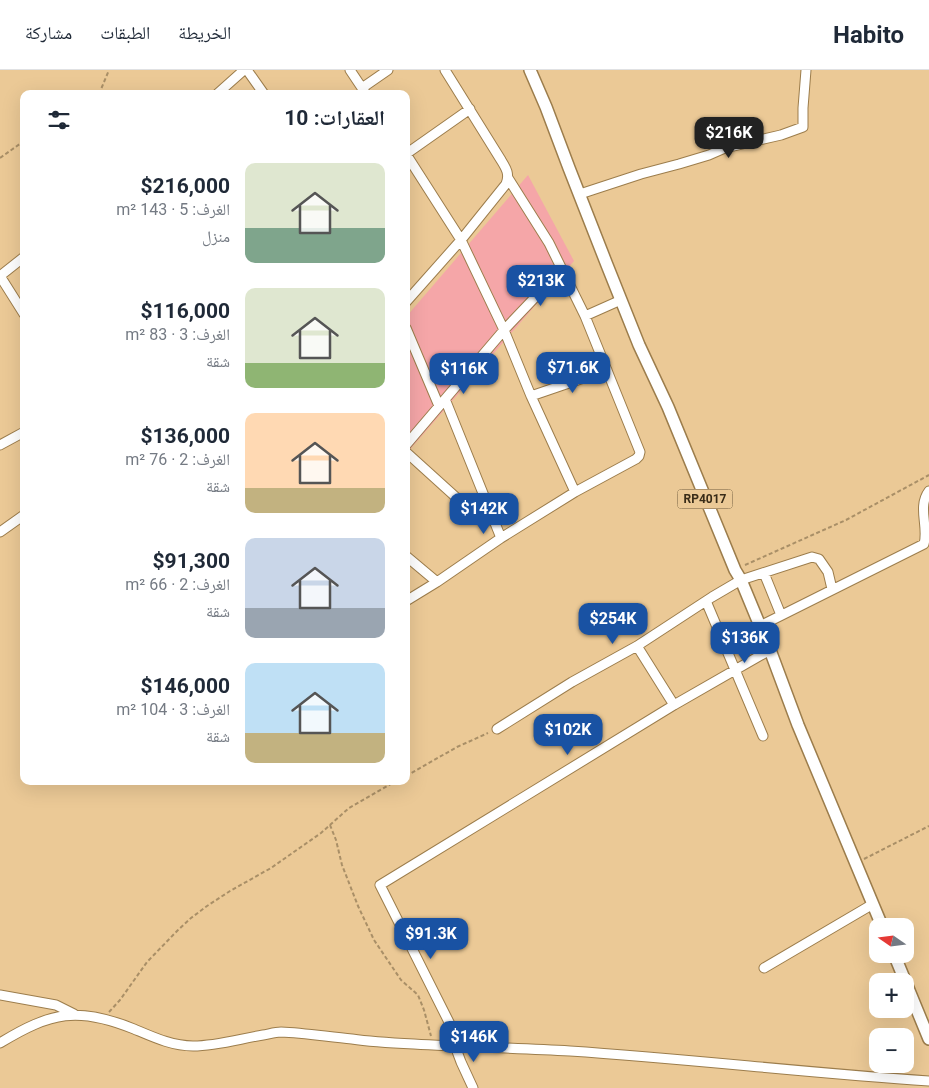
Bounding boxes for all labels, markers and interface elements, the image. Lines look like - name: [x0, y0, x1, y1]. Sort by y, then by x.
- text: Habito: [833, 21, 904, 49]
- text: مشاركة: [25, 22, 72, 43]
- text: الطبقات: [100, 22, 150, 43]
- text: الخريطة: [178, 22, 231, 43]
- icon: filters: [45, 106, 73, 134]
- text: العقارات: 10: [284, 106, 385, 130]
- pin: $216K: [694, 116, 764, 159]
- text: $216K: [706, 123, 752, 142]
- text: $216,000: [140, 174, 230, 198]
- icon: home: [285, 183, 345, 243]
- text: الغرف: 5 · 143 m²: [116, 200, 230, 219]
- text: منزل: [202, 227, 230, 246]
- pin: $213K: [506, 264, 576, 307]
- text: $213K: [518, 271, 564, 290]
- text: $116,000: [140, 299, 230, 323]
- icon: home: [285, 308, 345, 368]
- text: الغرف: 3 · 83 m²: [125, 325, 230, 344]
- text: شقة: [206, 352, 230, 371]
- pin: $116K: [429, 352, 499, 395]
- pin: $71.6K: [532, 352, 614, 394]
- text: $71.6K: [547, 358, 599, 377]
- text: $116K: [441, 359, 487, 378]
- text: $136,000: [140, 424, 230, 448]
- icon: home: [285, 433, 345, 493]
- text: الغرف: 2 · 76 m²: [125, 450, 230, 469]
- text: شقة: [206, 477, 230, 496]
- road number: RP4017: [678, 489, 732, 508]
- pin: $142K: [449, 492, 519, 535]
- text: $142K: [461, 499, 507, 518]
- text: $91,300: [153, 549, 230, 573]
- icon: home: [285, 558, 345, 618]
- text: الغرف: 2 · 66 m²: [125, 575, 230, 594]
- text: شقة: [206, 602, 230, 621]
- pin: $254K: [578, 602, 648, 645]
- text: $254K: [590, 609, 636, 628]
- pin: $136K: [710, 622, 780, 664]
- text: $136K: [722, 628, 768, 647]
- text: $146,000: [140, 674, 230, 698]
- icon: home: [285, 683, 345, 743]
- text: الغرف: 3 · 104 m²: [116, 700, 230, 719]
- pin: $102K: [533, 714, 603, 756]
- text: $102K: [545, 720, 591, 739]
- text: شقة: [206, 727, 230, 746]
- pin: $91.3K: [390, 918, 472, 960]
- north arrow: [869, 918, 914, 962]
- map controls: [869, 918, 914, 1073]
- text: $91.3K: [405, 924, 457, 943]
- button: +: [869, 973, 914, 1018]
- pin: $146K: [439, 1020, 509, 1063]
- text: $146K: [451, 1027, 497, 1046]
- button: −: [869, 1028, 914, 1073]

